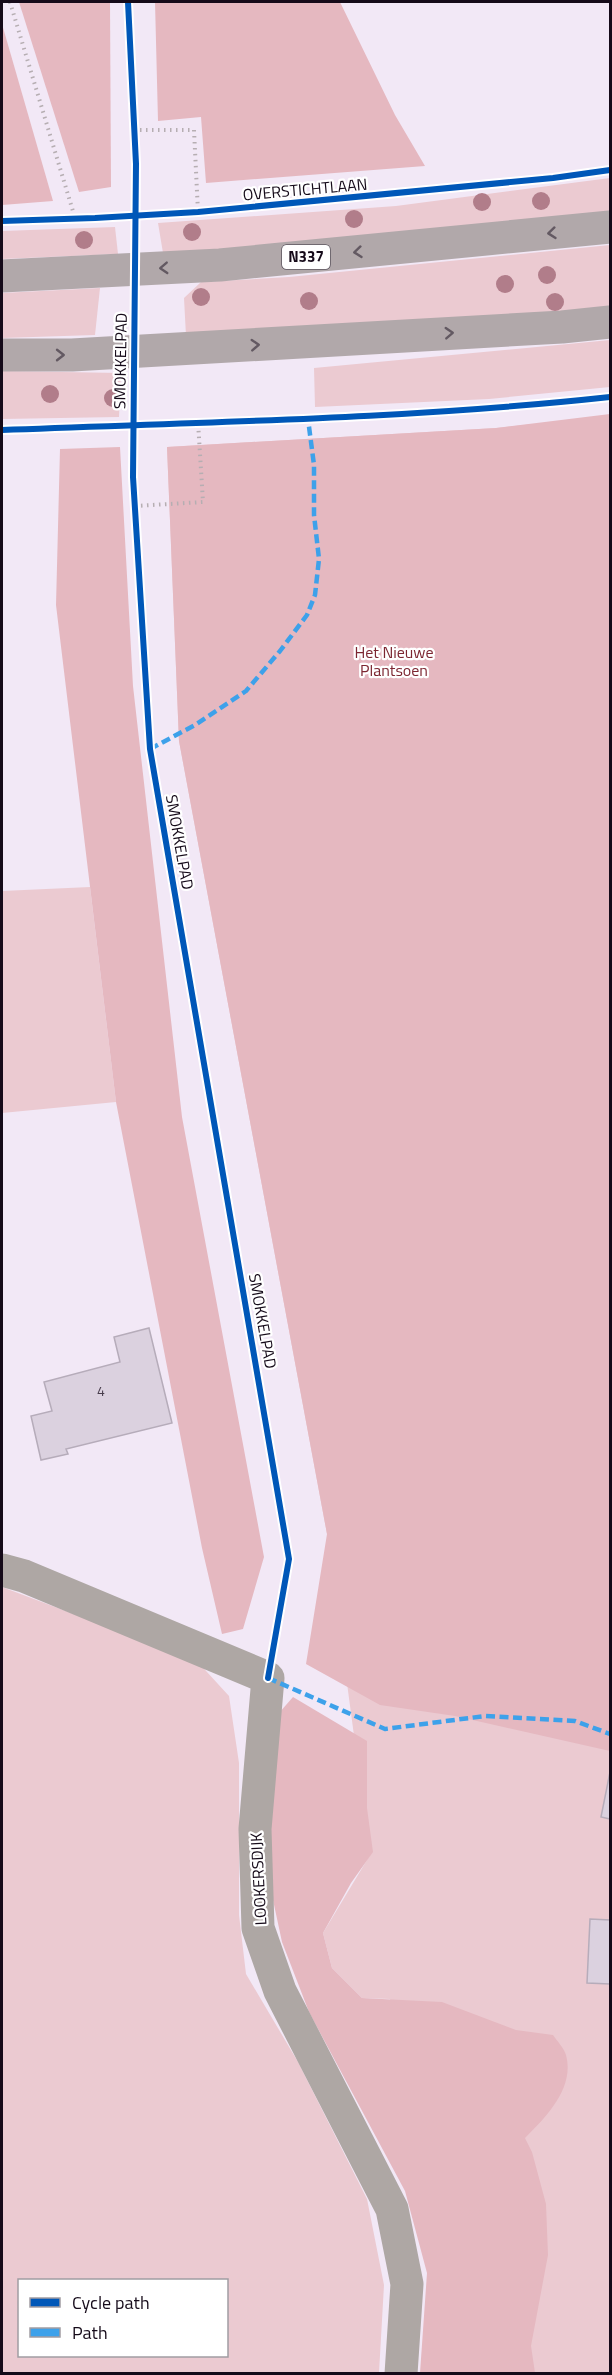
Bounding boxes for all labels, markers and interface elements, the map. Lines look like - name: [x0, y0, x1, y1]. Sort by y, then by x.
- street label: OVERSTICHTLAAN: [242, 172, 368, 206]
- one-way arrow: [548, 226, 557, 239]
- road number: N337: [282, 245, 330, 269]
- one-way arrow: [354, 245, 363, 258]
- one-way arrow: [159, 261, 168, 274]
- street label: SMOKKELPAD: [107, 313, 133, 409]
- one-way arrow: [445, 327, 454, 340]
- one-way arrow: [250, 338, 259, 351]
- one-way arrow: [55, 349, 64, 361]
- park label: Het Nieuwe Plantsoen: [355, 640, 433, 682]
- street label: SMOKKELPAD: [160, 793, 200, 891]
- street label: SMOKKELPAD: [243, 1272, 283, 1370]
- house number: 4: [97, 1380, 105, 1401]
- street label: LOOKERSDIJK: [244, 1832, 272, 1926]
- legend: [18, 2279, 228, 2357]
- text: Cycle path: [72, 2289, 150, 2316]
- text: Path: [72, 2319, 108, 2346]

